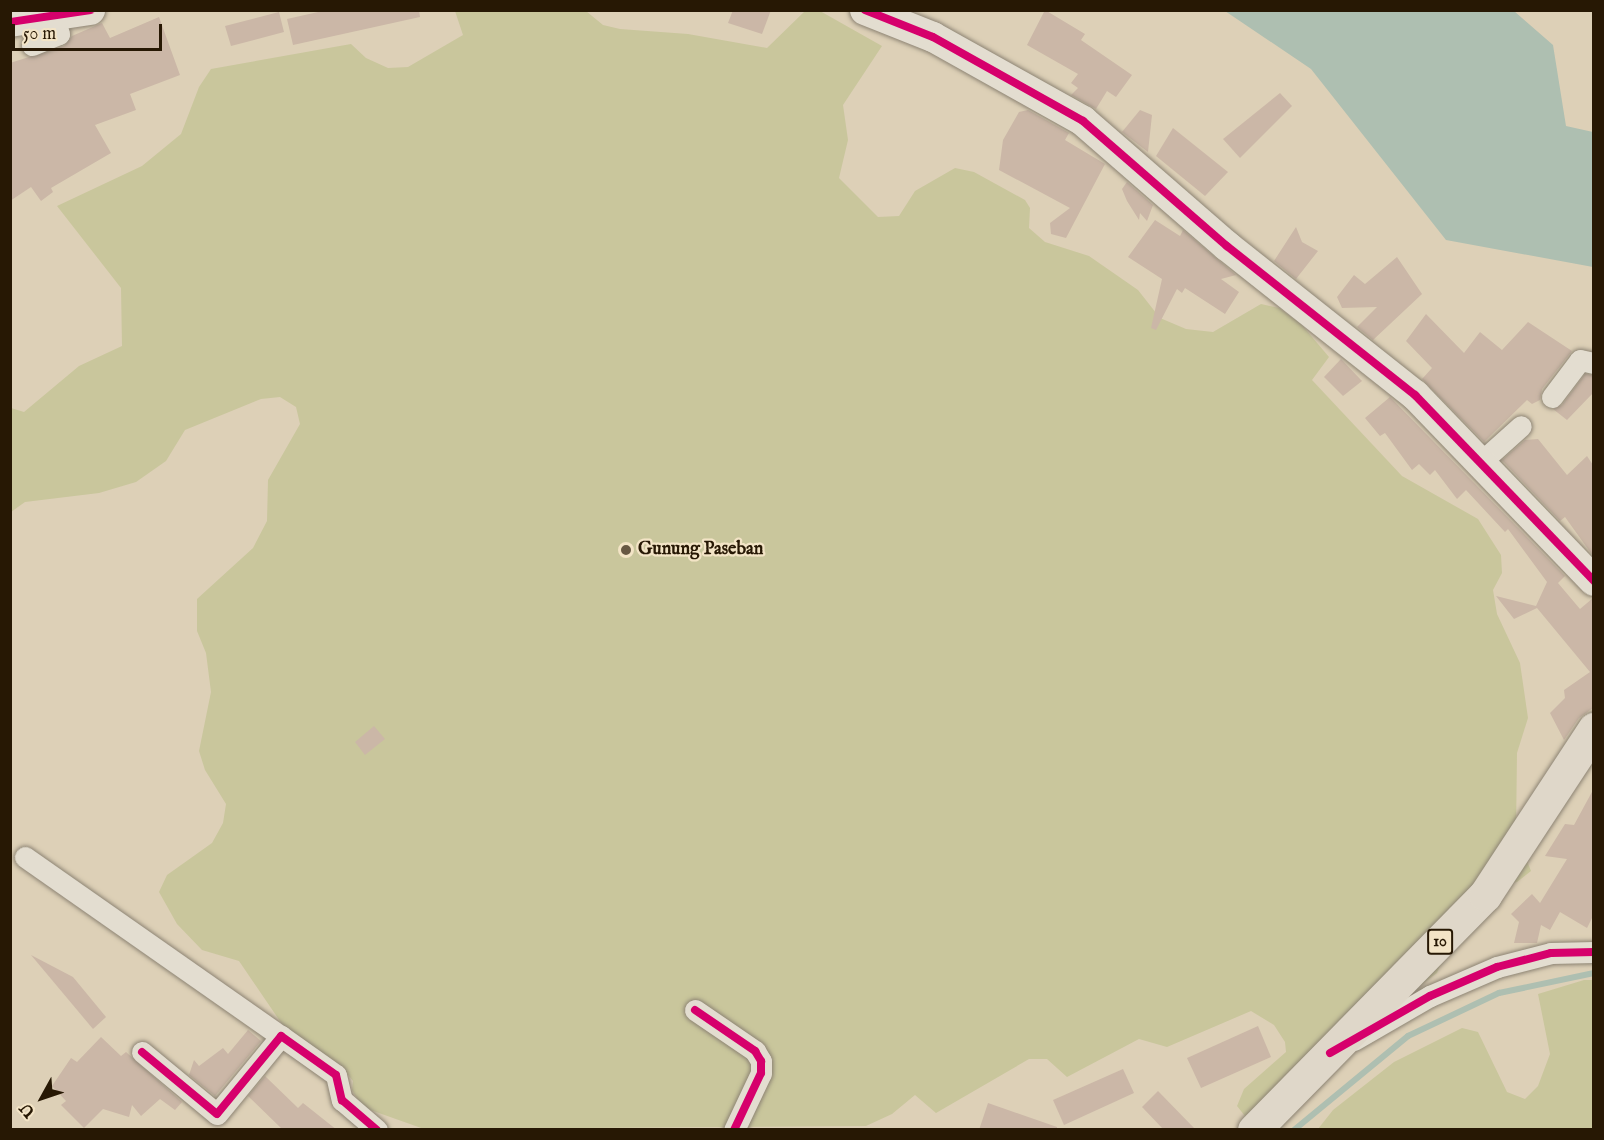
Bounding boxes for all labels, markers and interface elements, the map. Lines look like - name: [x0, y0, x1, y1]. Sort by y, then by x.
- scale bar: [15, 12, 165, 50]
- text: 50 m: [23, 23, 56, 46]
- place label: Gunung Paseban: [638, 539, 763, 561]
- marker: Gunung Paseban: [619, 543, 633, 557]
- road number: 10: [1426, 929, 1454, 955]
- north arrow: [12, 1068, 72, 1128]
- text: U: [16, 1098, 40, 1121]

